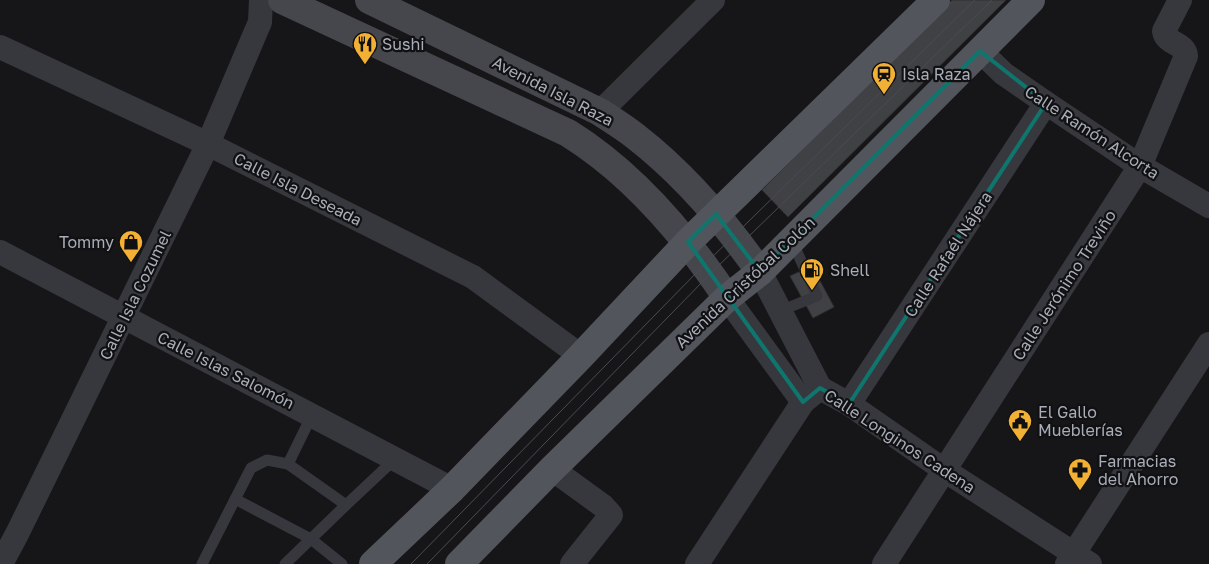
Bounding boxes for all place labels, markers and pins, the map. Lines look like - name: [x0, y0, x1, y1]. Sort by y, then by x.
- restaurant icon: Sushi: [352, 31, 378, 65]
- place label: Sushi: [382, 34, 425, 54]
- station icon: Isla Raza: [871, 61, 897, 95]
- place label: Isla Raza: [902, 64, 971, 84]
- shop icon: Tommy: [118, 229, 144, 263]
- place label: Tommy: [59, 232, 114, 252]
- fuel station icon: Shell: [799, 257, 825, 291]
- place label: Shell: [830, 260, 870, 280]
- place label: El Gallo Mueblerías: [1038, 402, 1123, 440]
- public building icon: El Gallo Mueblerías: [1007, 408, 1033, 442]
- place label: Farmacias del Ahorro: [1098, 451, 1178, 489]
- pharmacy icon: Farmacias del Ahorro: [1067, 457, 1093, 491]

